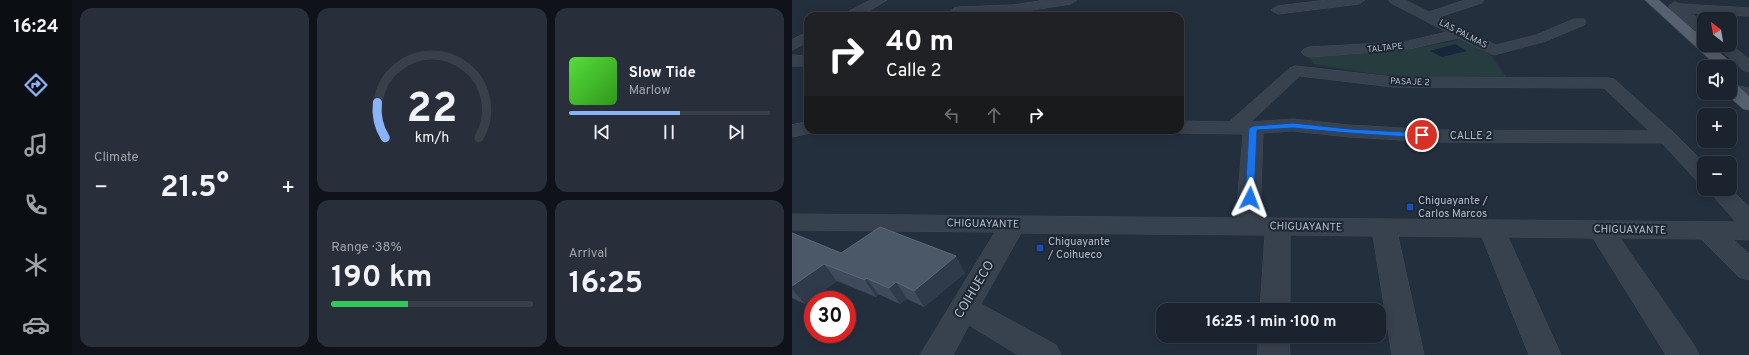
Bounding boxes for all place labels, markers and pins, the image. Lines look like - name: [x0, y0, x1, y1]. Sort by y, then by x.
- pin: [1405, 118, 1439, 152]
- place label: Chiguayante / Carlos Marcos: [1418, 194, 1488, 221]
- marker: Chiguayante / Carlos Marcos: [1405, 202, 1415, 212]
- place label: Chiguayante / Coihueco: [1047, 235, 1110, 262]
- marker: Chiguayante / Coihueco: [1035, 243, 1045, 253]

